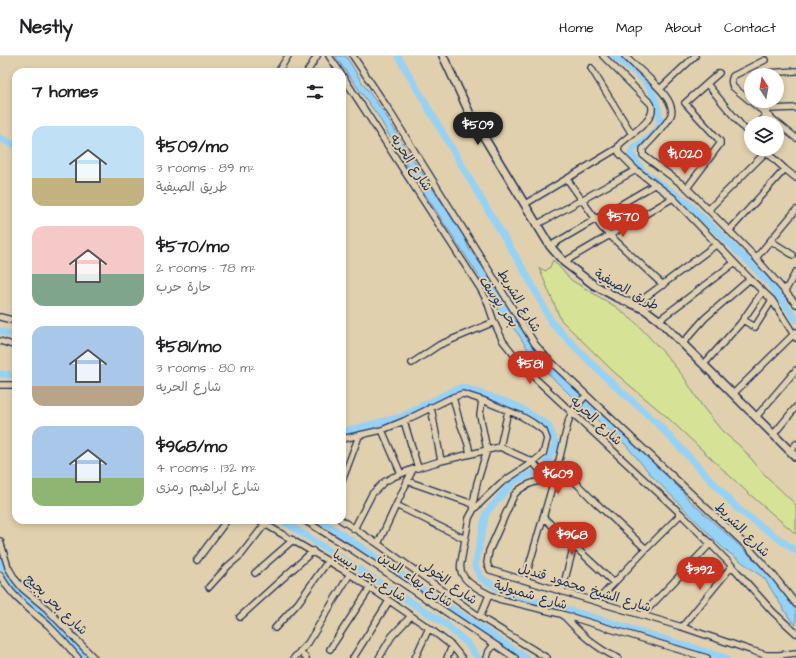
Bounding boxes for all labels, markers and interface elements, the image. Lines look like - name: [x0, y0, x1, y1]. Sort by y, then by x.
- text: Nestly: [20, 14, 73, 41]
- text: Home: [559, 18, 594, 38]
- text: Map: [616, 18, 642, 38]
- text: About: [664, 18, 702, 38]
- text: Contact: [724, 18, 776, 38]
- north arrow: [744, 68, 784, 108]
- map controls: [744, 68, 784, 156]
- text: 7 homes: [32, 80, 98, 104]
- icon: filters: [304, 81, 326, 103]
- pin: $509: [454, 112, 502, 146]
- text: $509: [462, 116, 494, 134]
- button: layers: [744, 116, 784, 156]
- street label: شارع الحريه: [386, 130, 436, 195]
- text: $509/mo: [156, 135, 228, 159]
- pin: $1,020: [652, 141, 718, 175]
- icon: home: [64, 142, 112, 190]
- text: $1,020: [667, 145, 703, 163]
- text: 3 rooms · 89 m²: [156, 159, 255, 177]
- text: طريق الصيفية: [156, 178, 227, 196]
- pin: $570: [599, 204, 647, 238]
- text: $570: [607, 208, 639, 226]
- text: $570/mo: [156, 235, 229, 259]
- icon: home: [64, 242, 112, 290]
- text: 2 rooms · 78 m²: [156, 259, 256, 277]
- street label: شارع الشريط: [493, 265, 545, 336]
- street label: طريق الصيفية: [591, 265, 662, 315]
- water label: بحر يوسف: [473, 272, 523, 332]
- text: حارة حرب: [156, 278, 211, 296]
- text: $581/mo: [156, 335, 221, 359]
- icon: home: [64, 342, 112, 390]
- pin: $581: [506, 351, 554, 385]
- text: $581: [517, 355, 543, 373]
- text: 3 rooms · 80 m²: [156, 359, 255, 377]
- text: شارع الحريه: [156, 378, 221, 396]
- street label: شارع الحريه: [566, 392, 626, 449]
- text: $968/mo: [156, 435, 227, 459]
- icon: home: [64, 442, 112, 490]
- text: 4 rooms · 132 m²: [156, 459, 257, 477]
- pin: $609: [534, 461, 582, 495]
- text: $609: [543, 465, 574, 483]
- text: شارع ابراهيم رمزى: [156, 478, 260, 496]
- street label: شارع الشريط: [711, 498, 774, 561]
- pin: $968: [548, 522, 596, 556]
- text: $968: [556, 526, 588, 544]
- street label: شارع بحر ديسيا: [329, 545, 410, 606]
- street label: شارع بهاء الدين: [375, 548, 456, 612]
- street label: شارع الخولى: [416, 555, 481, 609]
- pin: $392: [676, 557, 724, 591]
- street label: شارع الشيخ محمود قنديل: [516, 559, 654, 617]
- text: $392: [686, 561, 714, 579]
- street label: شارع بحر بجيج: [21, 570, 92, 639]
- street label: شارع شمبولية: [492, 576, 570, 614]

